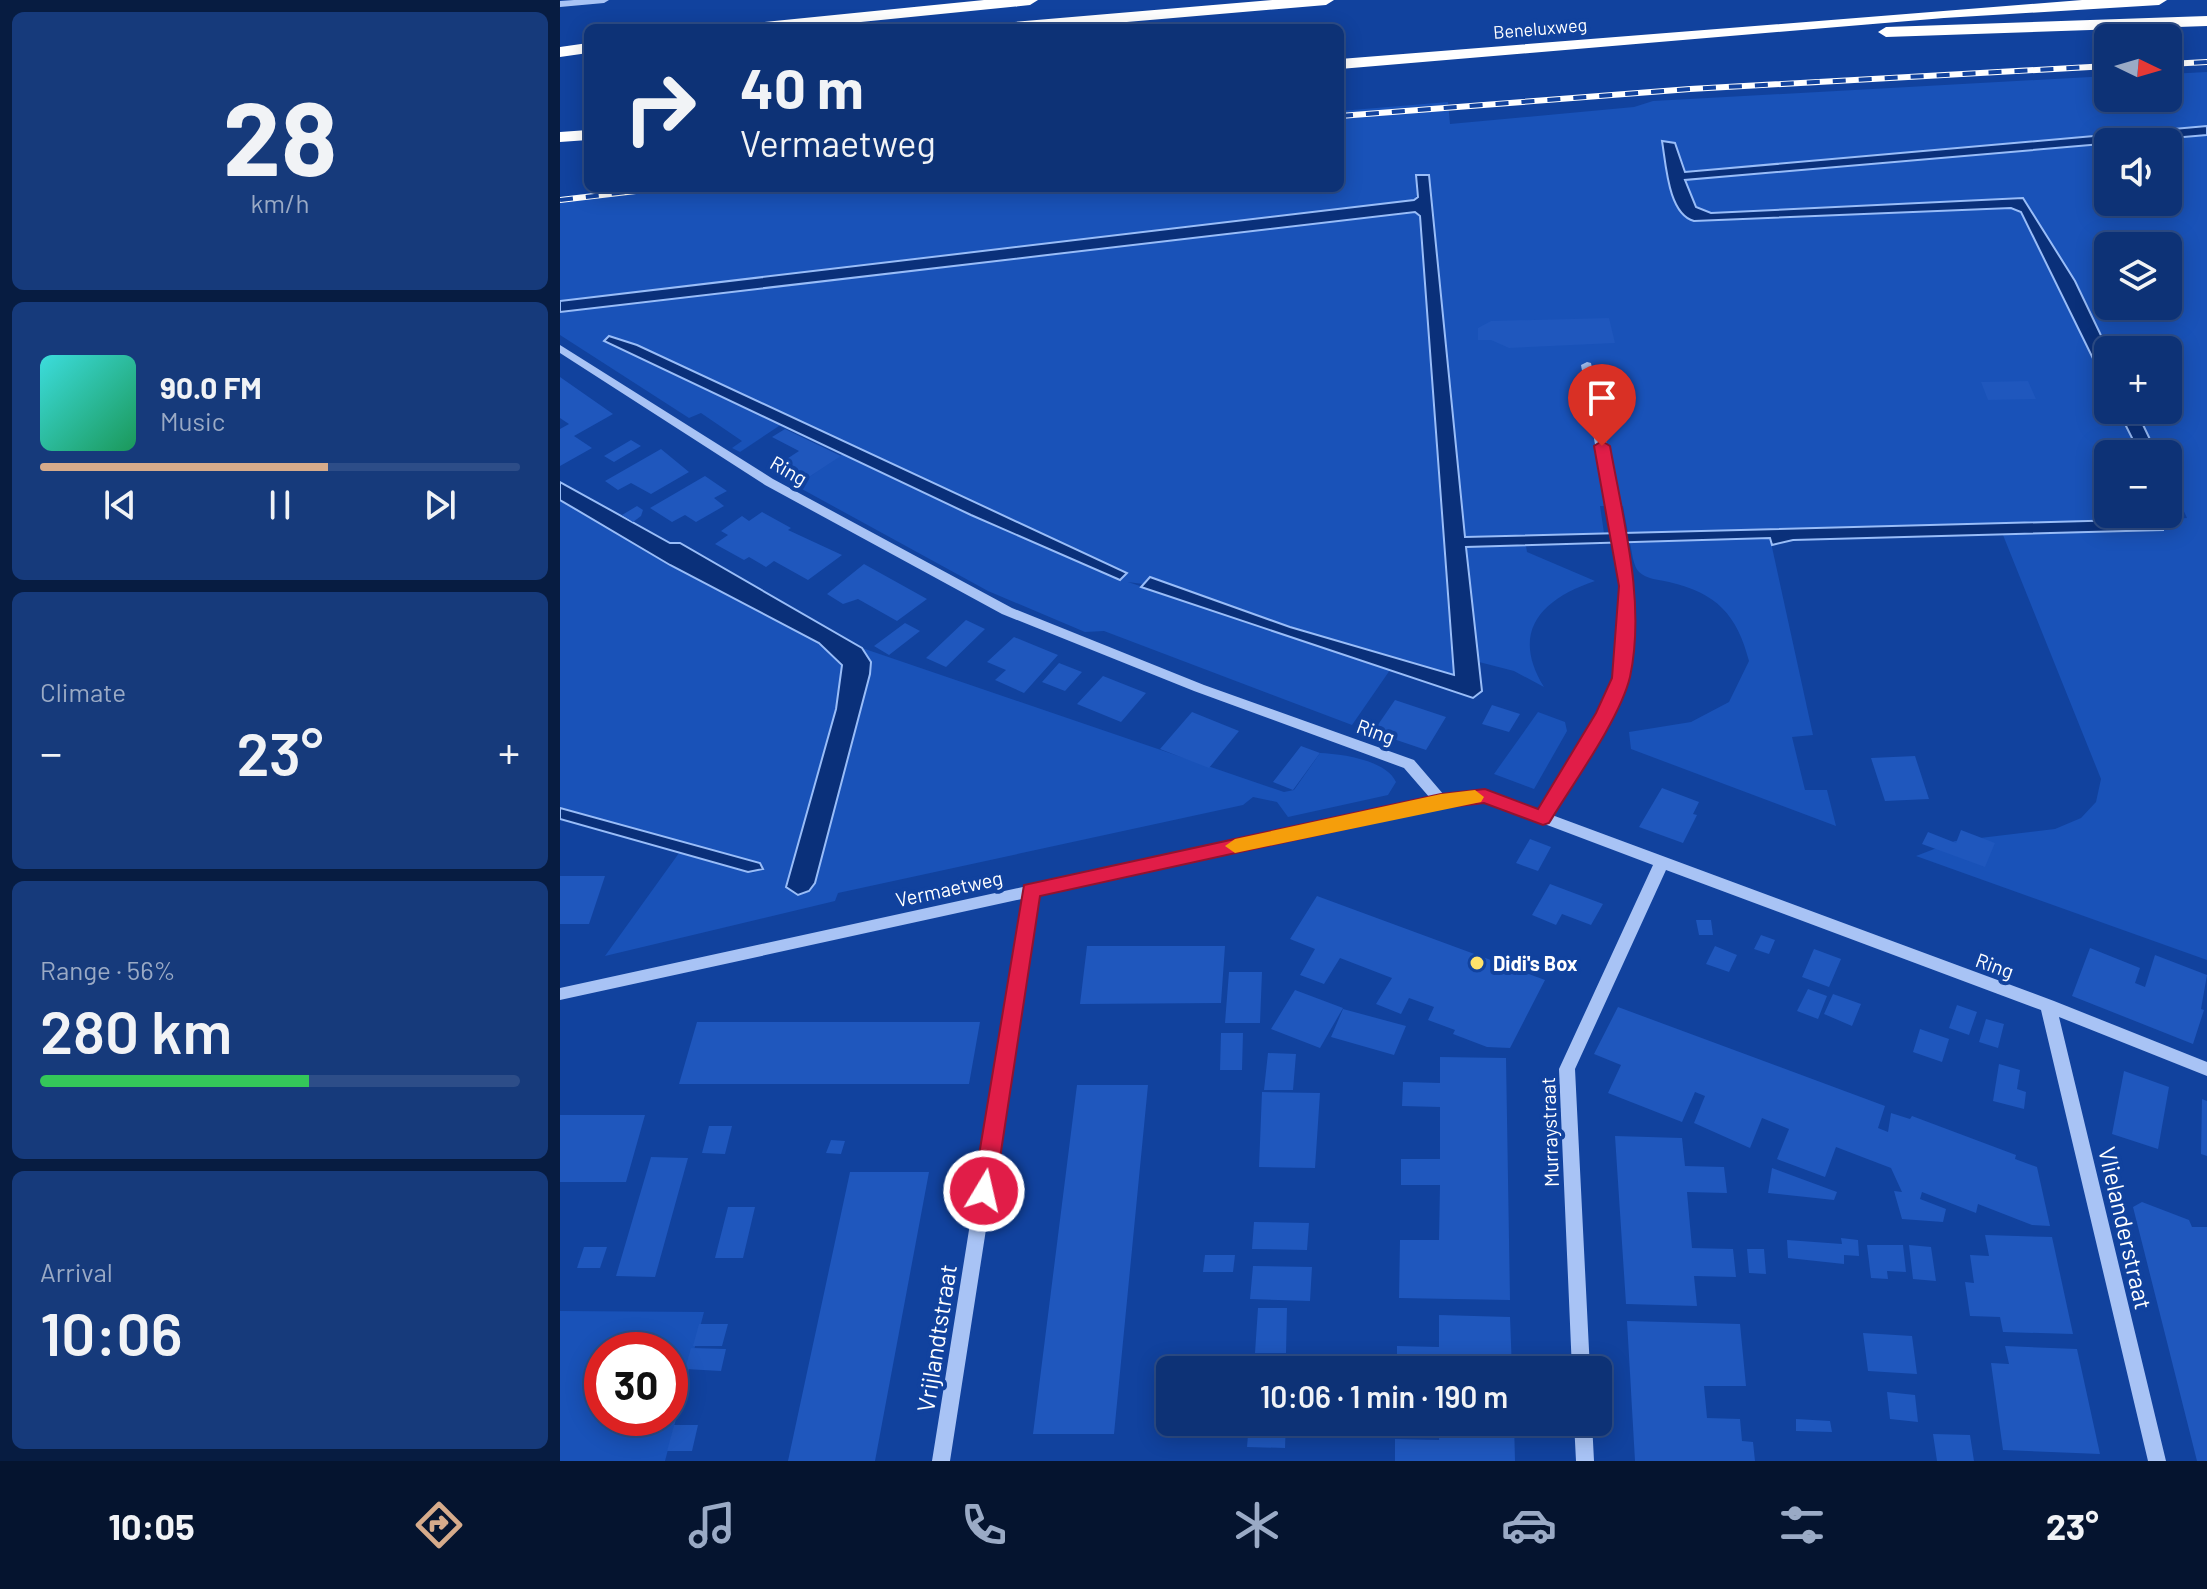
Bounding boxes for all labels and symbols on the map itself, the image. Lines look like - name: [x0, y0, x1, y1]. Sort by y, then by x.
- street label: Beneluxweg: [1492, 13, 1588, 43]
- north arrow: [2094, 24, 2182, 112]
- pin: [1568, 364, 1636, 446]
- street label: Ring: [766, 450, 812, 490]
- street label: Ring: [1354, 713, 1398, 749]
- street label: Vermaetweg: [893, 865, 1005, 911]
- street label: Ring: [1973, 947, 2017, 983]
- place label: Didi's Box: [1493, 951, 1578, 975]
- marker: Didi's Box: [1468, 954, 1486, 972]
- street label: Murraystraat: [1535, 1077, 1563, 1187]
- street label: Vlielanderstraat: [2093, 1144, 2159, 1312]
- position arrow: [942, 1149, 1026, 1233]
- street label: Vrijlandtstraat: [910, 1262, 962, 1414]
- speed limit sign: 30: [584, 1332, 688, 1436]

